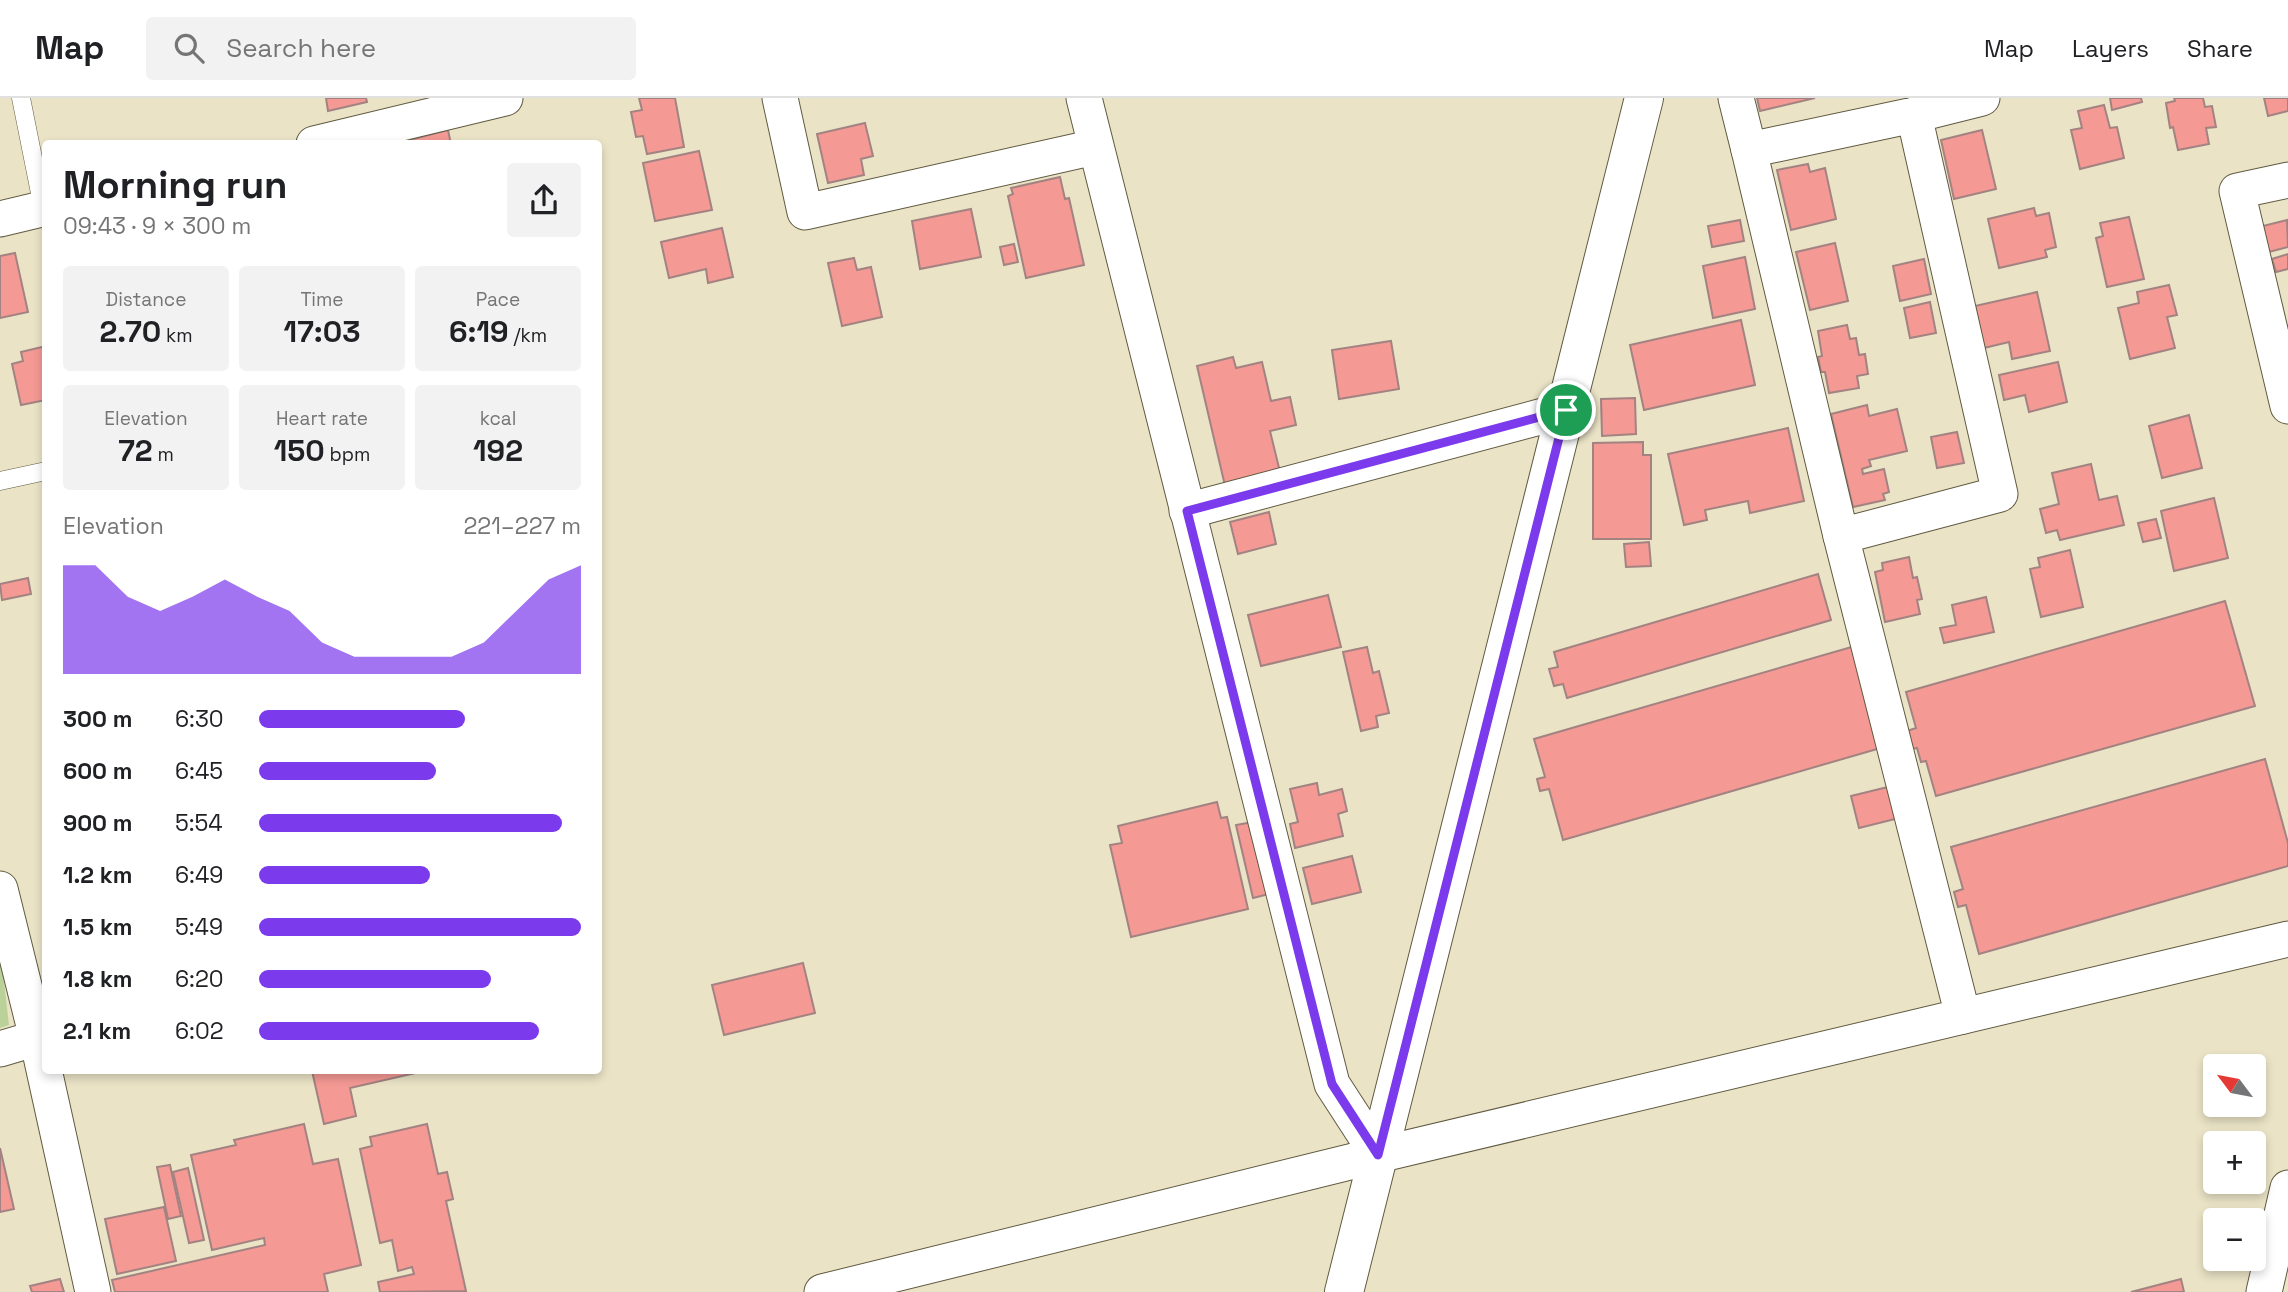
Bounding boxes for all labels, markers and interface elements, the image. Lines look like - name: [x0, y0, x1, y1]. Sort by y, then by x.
- search box: [146, 17, 636, 80]
- text: Map: [35, 27, 104, 69]
- icon: search: [170, 29, 208, 67]
- text: Search here: [226, 31, 376, 65]
- text: Map: [1984, 33, 2034, 64]
- text: Layers: [2072, 33, 2149, 64]
- text: Share: [2187, 33, 2253, 64]
- text: Morning run: [63, 161, 288, 209]
- button: share: [507, 163, 581, 237]
- text: 09:43 · 9 × 300 m: [63, 211, 251, 241]
- text: Distance: [106, 287, 186, 312]
- text: Time: [300, 287, 344, 312]
- text: Pace: [476, 287, 520, 312]
- text: 2.70: [99, 312, 161, 351]
- text: 17:03: [284, 312, 360, 351]
- text: 6:19: [449, 312, 509, 351]
- text: km: [161, 323, 193, 348]
- text: /km: [509, 323, 547, 348]
- pin: [1536, 380, 1596, 440]
- icon: arrive: [1547, 391, 1585, 429]
- text: Elevation: [104, 406, 188, 431]
- text: Heart rate: [276, 406, 368, 431]
- text: kcal: [480, 406, 516, 431]
- text: 72: [118, 431, 153, 470]
- text: 150: [274, 431, 325, 470]
- text: 192: [473, 431, 523, 470]
- text: m: [153, 442, 174, 467]
- text: bpm: [325, 442, 370, 467]
- text: Elevation: [63, 511, 164, 541]
- text: 221–227 m: [463, 511, 581, 541]
- text: 300 m: [63, 704, 132, 734]
- text: 6:30: [175, 704, 224, 734]
- text: 600 m: [63, 756, 133, 786]
- text: 6:45: [175, 756, 223, 786]
- text: 900 m: [63, 808, 133, 838]
- text: 5:54: [175, 808, 223, 838]
- text: 1.2 km: [63, 860, 132, 890]
- text: 6:49: [175, 860, 223, 890]
- text: 1.5 km: [63, 912, 133, 942]
- text: 5:49: [175, 912, 223, 942]
- text: 1.8 km: [63, 964, 133, 994]
- text: 6:20: [175, 964, 224, 994]
- text: 2.1 km: [63, 1016, 131, 1046]
- text: 6:02: [175, 1016, 224, 1046]
- north arrow: [2203, 1054, 2266, 1116]
- map controls: [2203, 1054, 2266, 1271]
- button: +: [2203, 1131, 2266, 1194]
- button: −: [2203, 1208, 2266, 1271]

